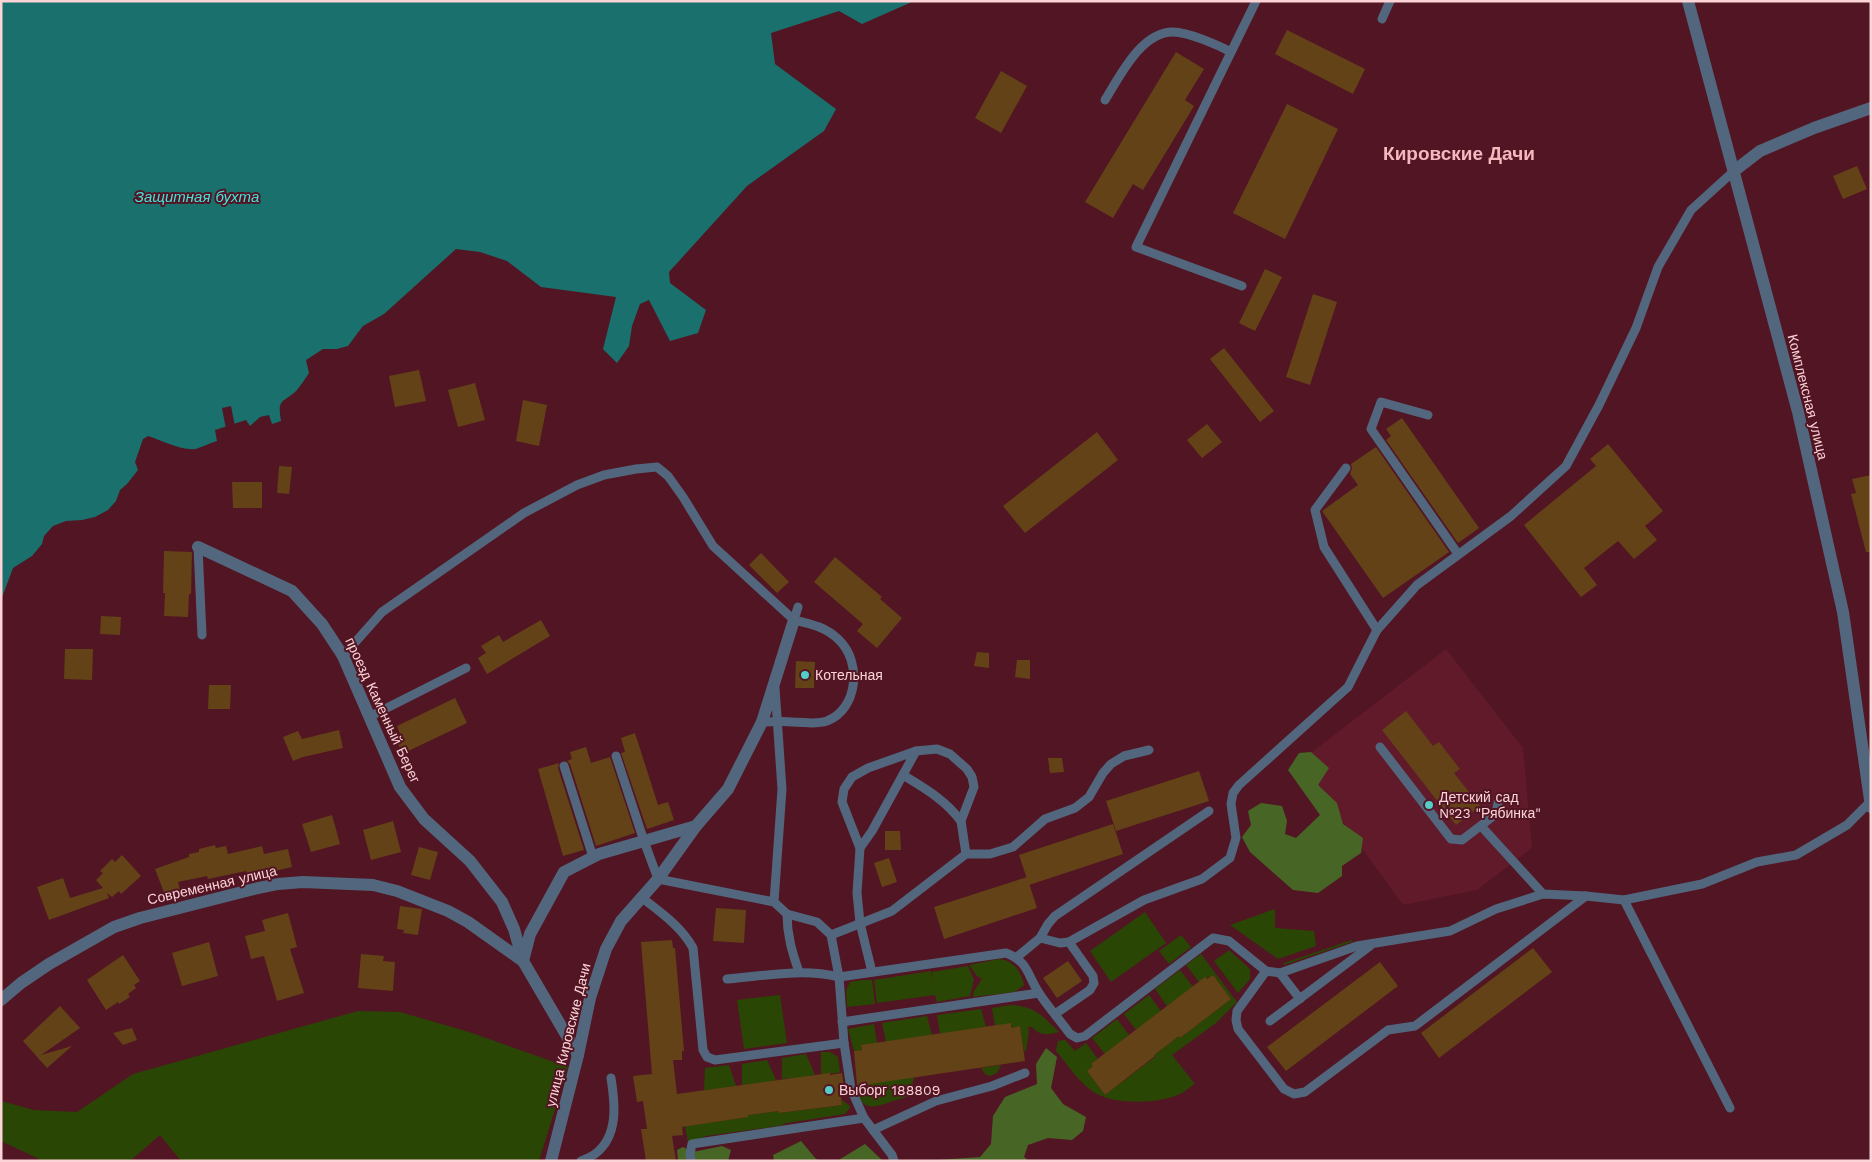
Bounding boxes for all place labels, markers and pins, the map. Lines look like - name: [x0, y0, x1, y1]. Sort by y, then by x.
- place label: Котельная: [815, 667, 883, 683]
- marker: Котельная: [799, 669, 811, 681]
- place label: Детский сад №23 "Рябинка": [1439, 789, 1541, 821]
- marker: Детский сад №23 "Рябинка": [1423, 799, 1435, 811]
- place label: Выборг 188809: [839, 1082, 940, 1098]
- marker: Выборг 188809: [823, 1084, 835, 1096]

